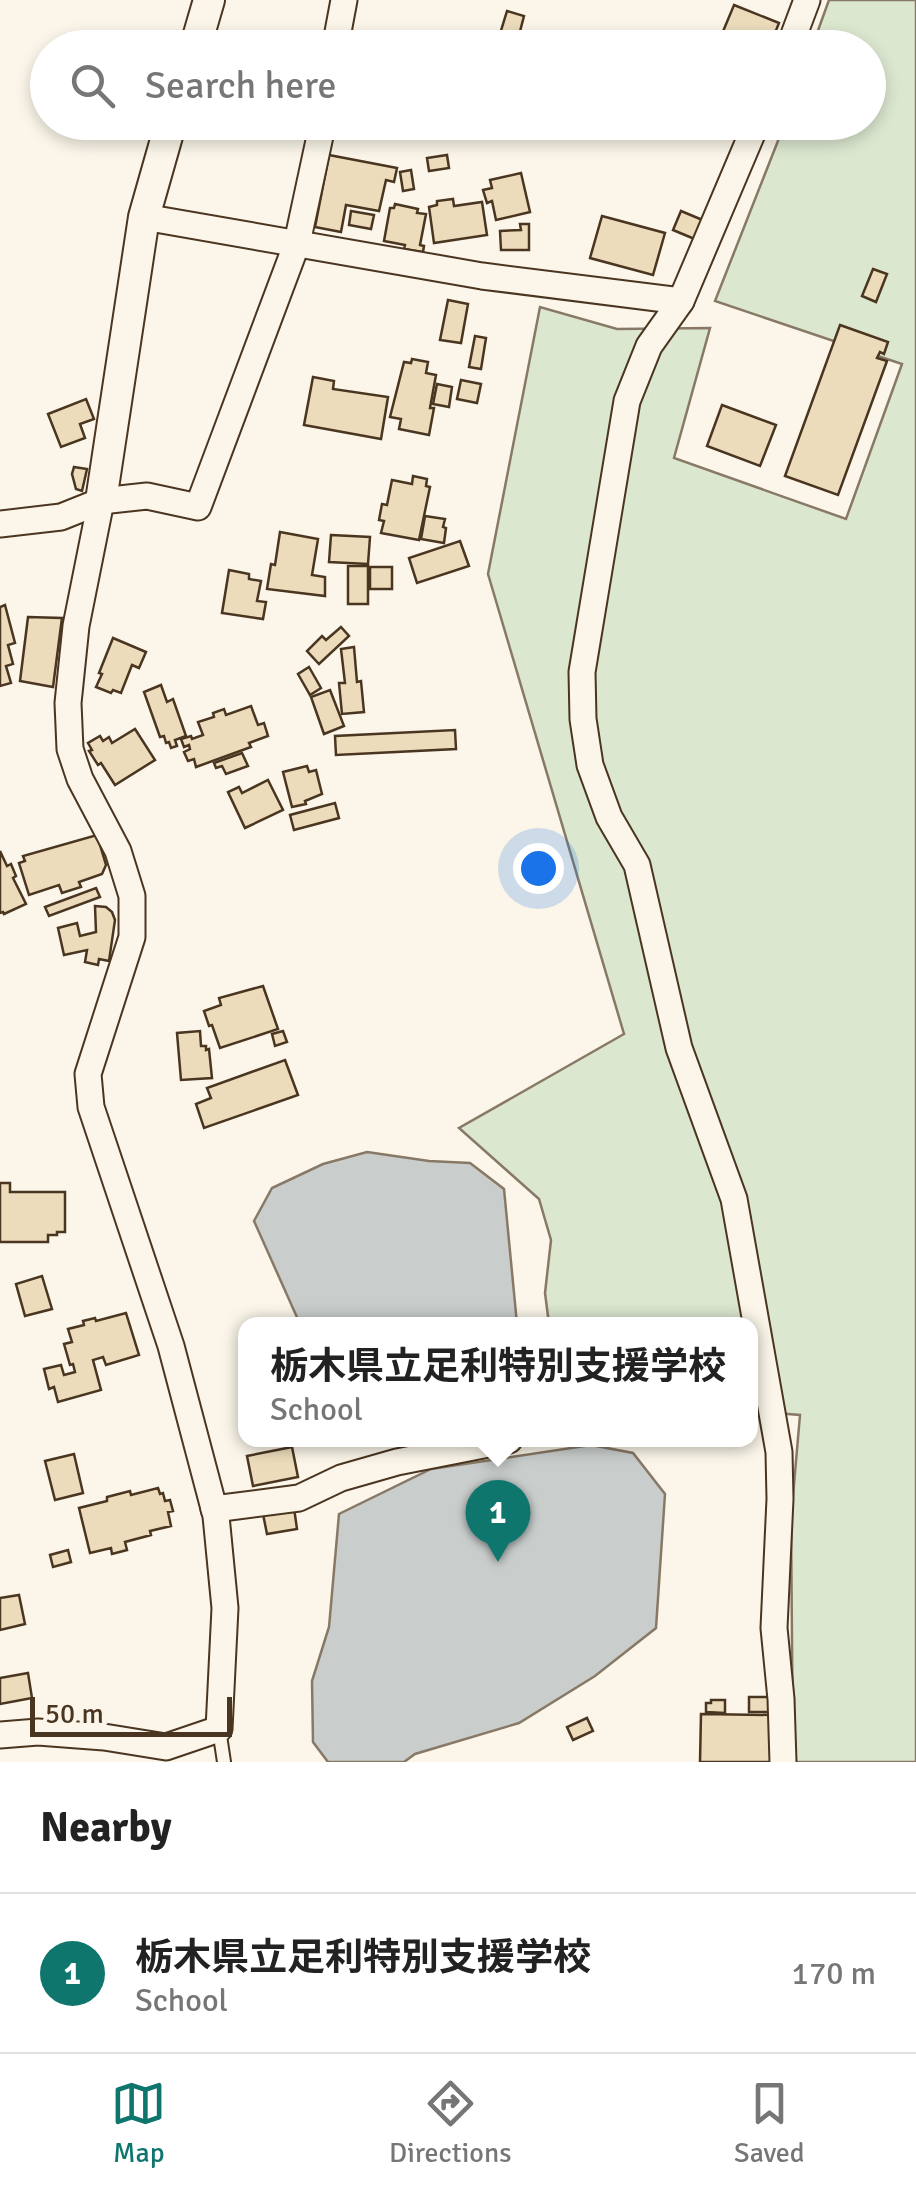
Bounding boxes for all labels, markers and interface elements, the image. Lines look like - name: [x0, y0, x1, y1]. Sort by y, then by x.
- search box: [30, 30, 886, 140]
- icon: search: [65, 58, 120, 113]
- text: Search here: [145, 62, 337, 109]
- your location: [513, 843, 564, 894]
- popup: [238, 1317, 758, 1447]
- text: 栃木県立足利特別支援学校: [270, 1343, 726, 1390]
- text: School: [270, 1390, 363, 1429]
- pin: 1: [466, 1480, 530, 1562]
- scale bar: [30, 1692, 232, 1736]
- text: 50 m: [45, 1697, 104, 1731]
- text: Nearby: [40, 1802, 172, 1853]
- text: 栃木県立足利特別支援学校: [135, 1934, 591, 1981]
- text: 1: [64, 1954, 81, 1993]
- text: 170 m: [792, 1954, 876, 1993]
- text: School: [135, 1981, 228, 2020]
- tab: Map: [111, 2076, 166, 2170]
- tab: Directions: [389, 2076, 511, 2170]
- tab: Saved: [734, 2076, 805, 2170]

